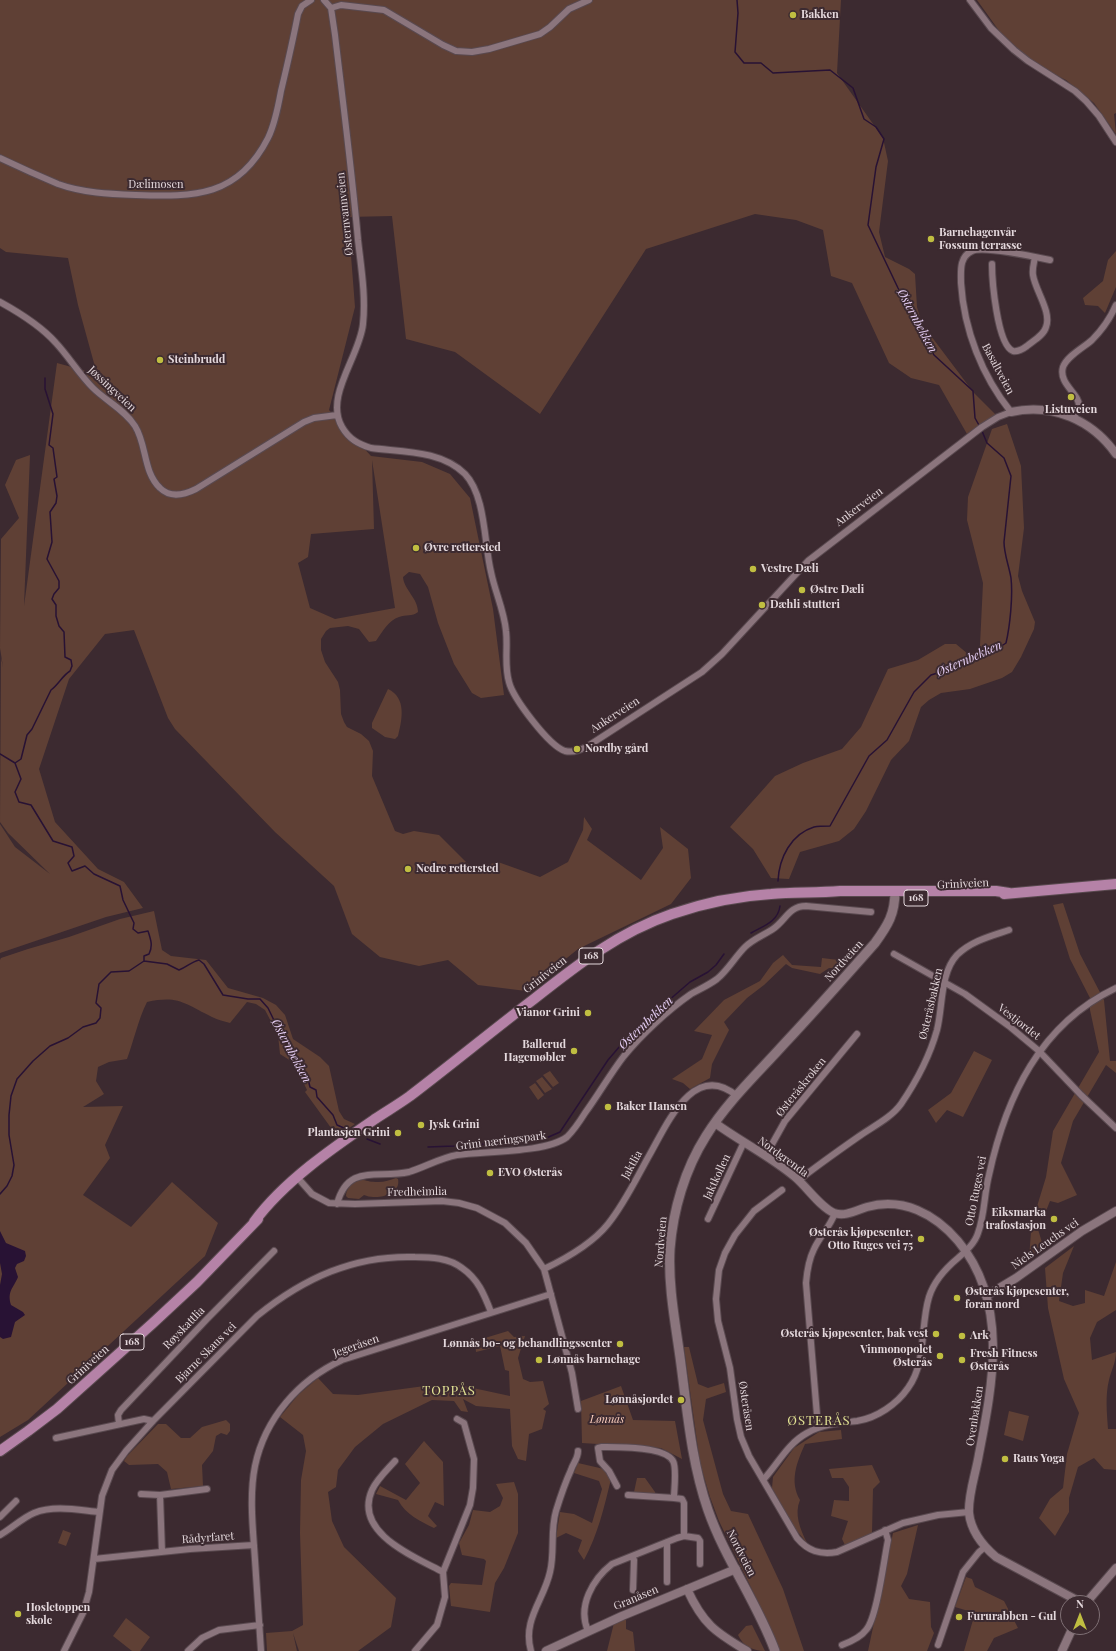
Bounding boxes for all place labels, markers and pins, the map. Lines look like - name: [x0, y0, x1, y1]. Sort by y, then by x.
- place label: Bakken: [801, 8, 839, 22]
- marker: Bakken: [788, 10, 798, 20]
- place label: Barnehagenvår Fossum terrasse: [939, 226, 1022, 252]
- marker: Barnehagenvår Fossum terrasse: [926, 234, 936, 244]
- place label: Steinbrudd: [168, 353, 225, 367]
- marker: Steinbrudd: [155, 355, 165, 365]
- marker: Listuveien: [1066, 392, 1076, 402]
- place label: Listuveien: [1045, 403, 1097, 417]
- place label: Øvre rettersted: [424, 541, 501, 555]
- marker: Øvre rettersted: [411, 543, 421, 553]
- place label: Vestre Dæli: [761, 562, 819, 576]
- marker: Vestre Dæli: [748, 564, 758, 574]
- place label: Østre Dæli: [810, 583, 864, 597]
- marker: Østre Dæli: [797, 585, 807, 595]
- place label: Dæhli stutteri: [770, 598, 840, 612]
- marker: Dæhli stutteri: [757, 600, 767, 610]
- place label: Nordby gård: [585, 742, 648, 756]
- marker: Nordby gård: [572, 744, 582, 754]
- place label: Nedre rettersted: [416, 862, 499, 876]
- marker: Nedre rettersted: [403, 864, 413, 874]
- place label: Vianor Grini: [516, 1006, 580, 1020]
- marker: Vianor Grini: [583, 1008, 593, 1018]
- place label: Ballerud Hagemøbler: [504, 1038, 566, 1064]
- marker: Ballerud Hagemøbler: [569, 1046, 579, 1056]
- place label: Baker Hansen: [616, 1100, 687, 1114]
- marker: Baker Hansen: [603, 1102, 613, 1112]
- place label: Jysk Grini: [429, 1118, 479, 1132]
- marker: Jysk Grini: [416, 1120, 426, 1130]
- place label: Plantasjen Grini: [308, 1126, 390, 1140]
- marker: Plantasjen Grini: [393, 1128, 403, 1138]
- place label: EVO Østerås: [498, 1166, 562, 1180]
- marker: EVO Østerås: [485, 1168, 495, 1178]
- place label: Eiksmarka trafostasjon: [985, 1206, 1046, 1232]
- marker: Eiksmarka trafostasjon: [1049, 1214, 1059, 1224]
- place label: Østerås kjøpesenter, Otto Ruges vei 75: [809, 1226, 913, 1252]
- marker: Østerås kjøpesenter, Otto Ruges vei 75: [916, 1234, 926, 1244]
- place label: Østerås kjøpesenter, foran nord: [965, 1285, 1069, 1311]
- marker: Østerås kjøpesenter, foran nord: [952, 1293, 962, 1303]
- place label: Østerås kjøpesenter, bak vest: [780, 1327, 928, 1341]
- marker: Østerås kjøpesenter, bak vest: [931, 1329, 941, 1339]
- place label: Ark: [970, 1329, 989, 1343]
- marker: Ark: [957, 1331, 967, 1341]
- place label: Lønnås bo- og behandlingssenter: [443, 1337, 612, 1351]
- marker: Lønnås bo- og behandlingssenter: [615, 1339, 625, 1349]
- place label: Vinmonopolet Østerås: [860, 1343, 932, 1369]
- place label: Fresh Fitness Østerås: [970, 1347, 1038, 1373]
- marker: Vinmonopolet Østerås: [935, 1351, 945, 1361]
- place label: Lønnås barnehage: [547, 1353, 640, 1367]
- marker: Lønnås barnehage: [534, 1355, 544, 1365]
- marker: Fresh Fitness Østerås: [957, 1355, 967, 1365]
- place label: Lønnåsjordet: [605, 1393, 673, 1407]
- marker: Lønnåsjordet: [676, 1395, 686, 1405]
- place label: Raus Yoga: [1013, 1452, 1064, 1466]
- marker: Raus Yoga: [1000, 1454, 1010, 1464]
- place label: Hosletoppen skole: [26, 1601, 90, 1627]
- marker: Hosletoppen skole: [13, 1609, 23, 1619]
- place label: Fururabben - Gul: [967, 1610, 1057, 1624]
- marker: Fururabben - Gul: [954, 1612, 964, 1622]

